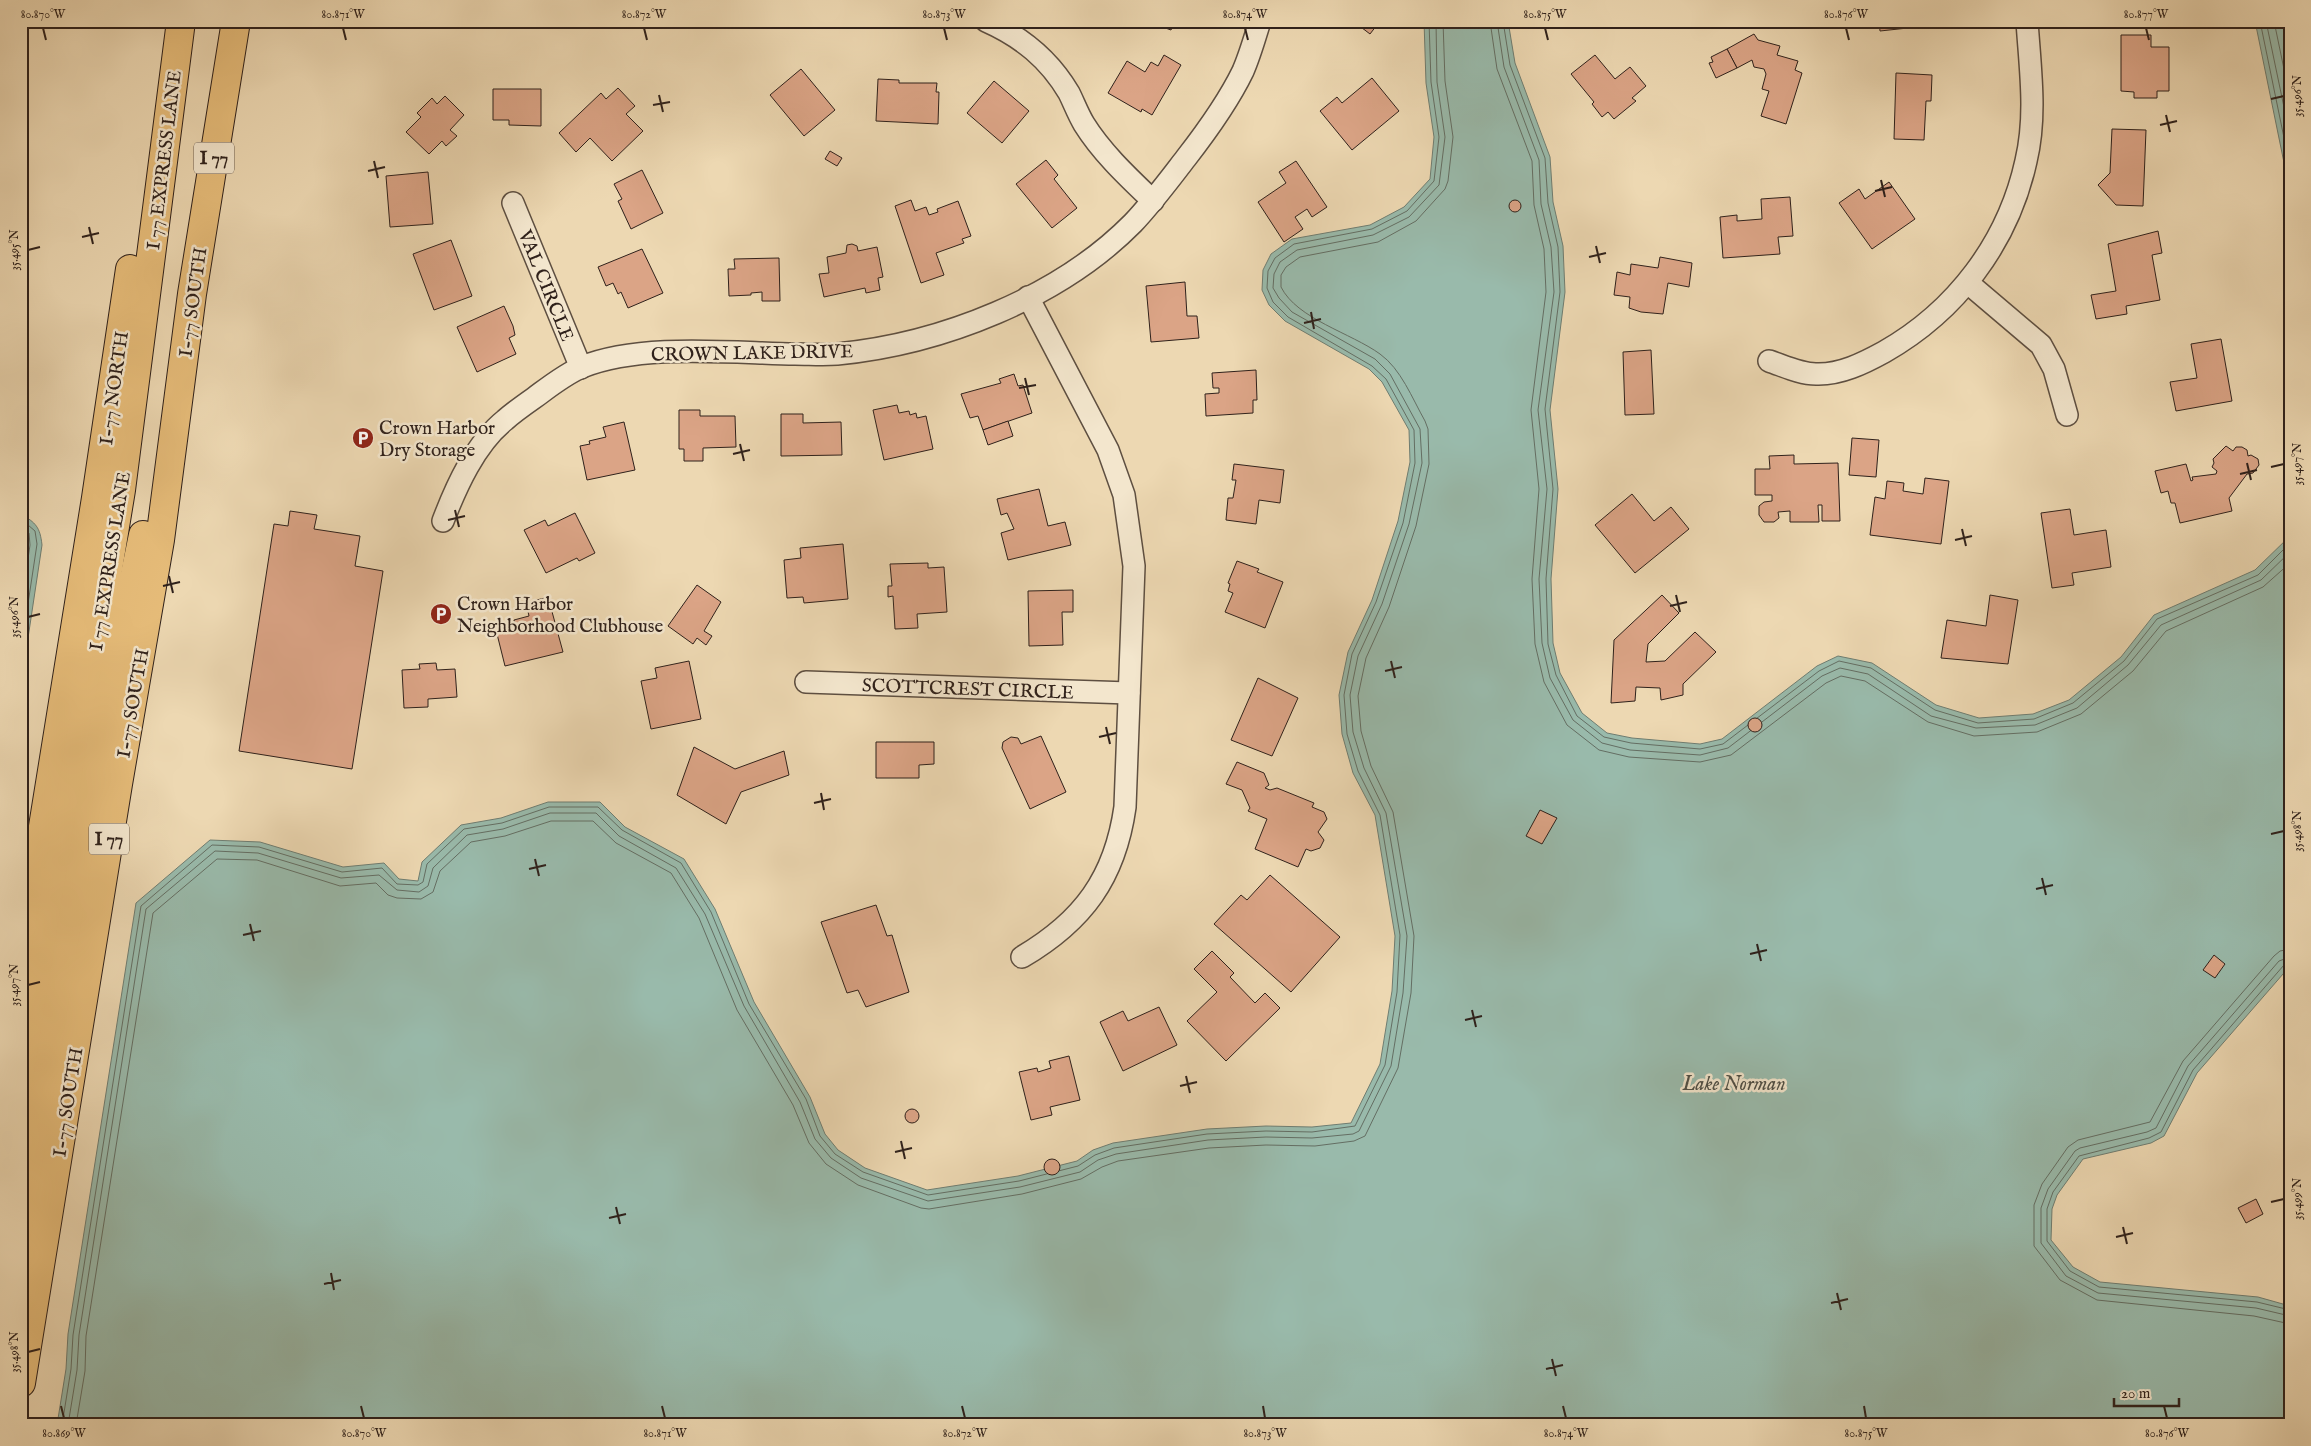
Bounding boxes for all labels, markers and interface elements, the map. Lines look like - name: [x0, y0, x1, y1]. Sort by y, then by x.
- text: 80.870°W: [21, 7, 66, 22]
- text: 80.871°W: [321, 7, 365, 22]
- text: 80.872°W: [622, 7, 667, 22]
- text: 80.873°W: [922, 7, 966, 22]
- text: 80.874°W: [1223, 7, 1268, 22]
- text: 80.875°W: [1523, 7, 1567, 22]
- text: 80.876°W: [1824, 7, 1868, 22]
- text: 80.877°W: [2124, 7, 2169, 22]
- street label: I 77 EXPRESS LANE: [142, 69, 188, 251]
- text: 35.496°N: [2290, 74, 2305, 117]
- road number: I 77: [194, 142, 234, 174]
- street label: VAL CIRCLE: [512, 226, 578, 345]
- text: 35.495°N: [7, 229, 22, 271]
- street label: I-77 SOUTH: [174, 246, 214, 359]
- street label: I-77 NORTH: [95, 330, 135, 447]
- street label: CROWN LAKE DRIVE: [651, 340, 853, 368]
- place label: Crown Harbor Dry Storage: [379, 417, 495, 463]
- parking icon: Crown Harbor Dry Storage: [351, 426, 375, 450]
- text: 35.497°N: [2290, 442, 2305, 485]
- street label: I 77 EXPRESS LANE: [85, 470, 137, 653]
- place label: Crown Harbor Neighborhood Clubhouse: [457, 593, 664, 639]
- text: 35.496°N: [7, 595, 22, 638]
- parking icon: Crown Harbor Neighborhood Clubhouse: [429, 602, 453, 626]
- street label: I-77 SOUTH: [113, 647, 155, 760]
- street label: SCOTTCREST CIRCLE: [862, 674, 1074, 706]
- text: 35.498°N: [2290, 810, 2305, 852]
- road number: I 77: [89, 824, 129, 854]
- text: 35.497°N: [7, 963, 22, 1006]
- street label: I-77 SOUTH: [48, 1046, 89, 1159]
- water label: Lake Norman: [1681, 1072, 1786, 1097]
- text: 35.499°N: [2290, 1177, 2305, 1220]
- text: 35.498°N: [7, 1331, 22, 1373]
- scale bar: [2114, 1376, 2178, 1408]
- text: 20 m: [2121, 1384, 2151, 1403]
- text: 80.869°W: [42, 1426, 86, 1441]
- text: 80.870°W: [342, 1426, 387, 1441]
- text: 80.871°W: [643, 1426, 687, 1441]
- text: 80.872°W: [943, 1426, 988, 1441]
- text: 80.873°W: [1243, 1426, 1287, 1441]
- text: 80.874°W: [1544, 1426, 1589, 1441]
- text: 80.875°W: [1844, 1426, 1888, 1441]
- text: 80.876°W: [2145, 1426, 2189, 1441]

